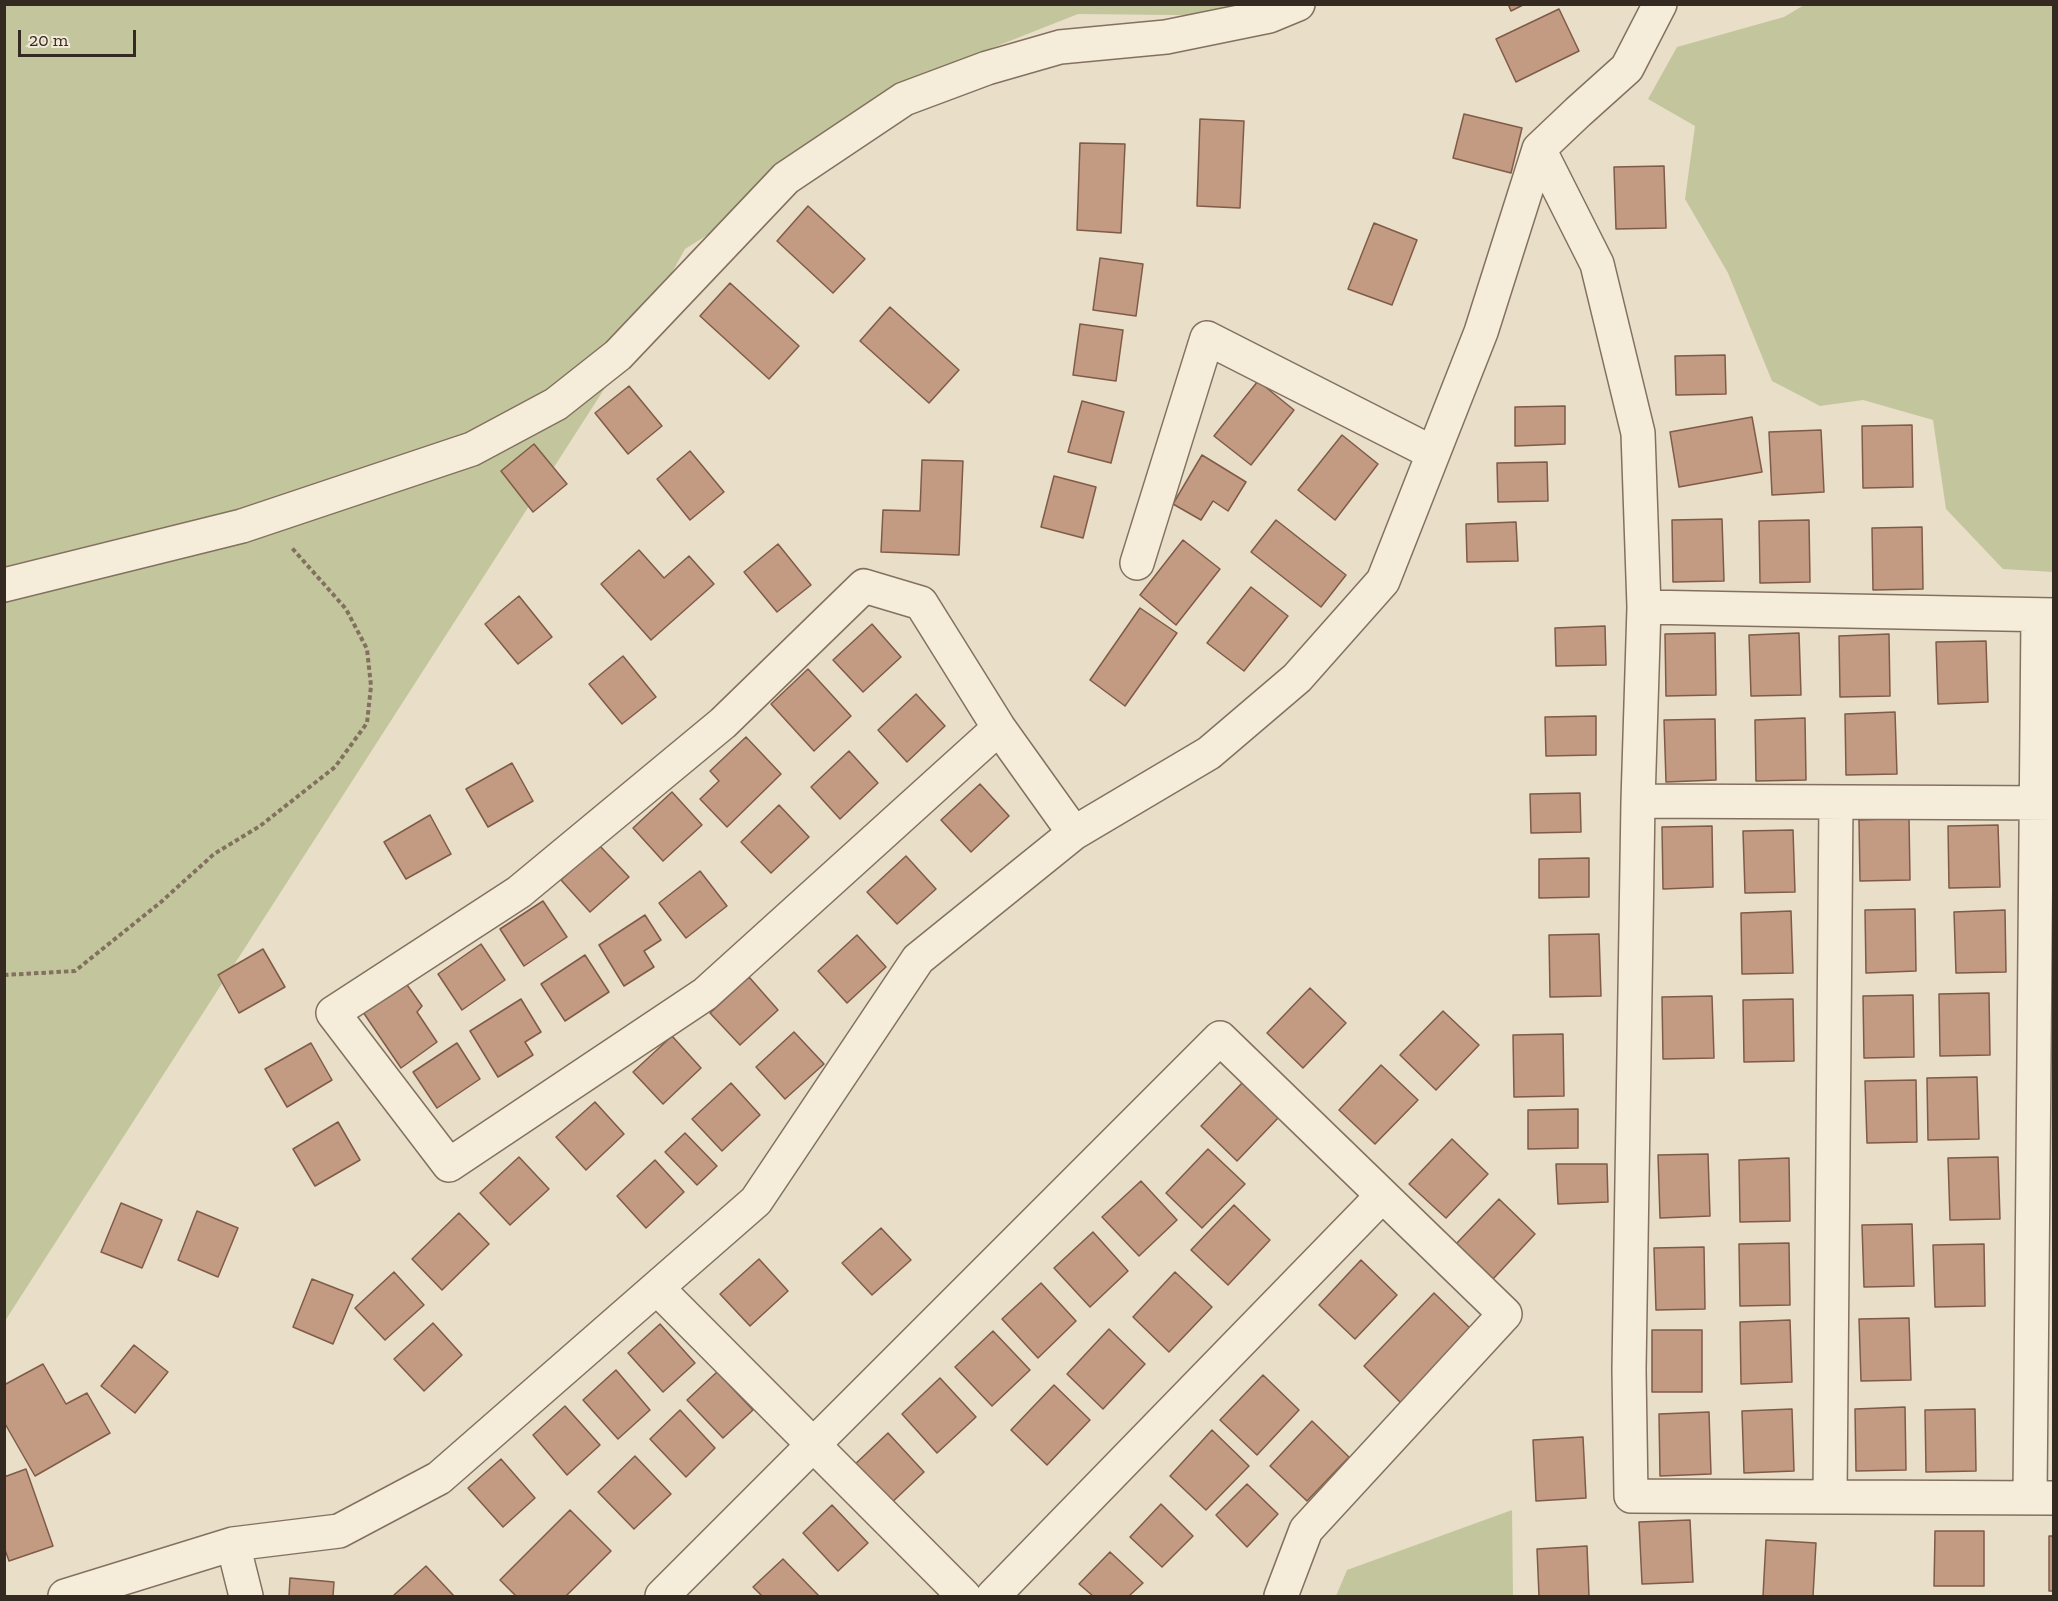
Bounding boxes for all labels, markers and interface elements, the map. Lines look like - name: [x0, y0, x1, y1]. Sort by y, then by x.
- scale bar: [21, 18, 140, 56]
- text: 20 m: [29, 29, 68, 51]

